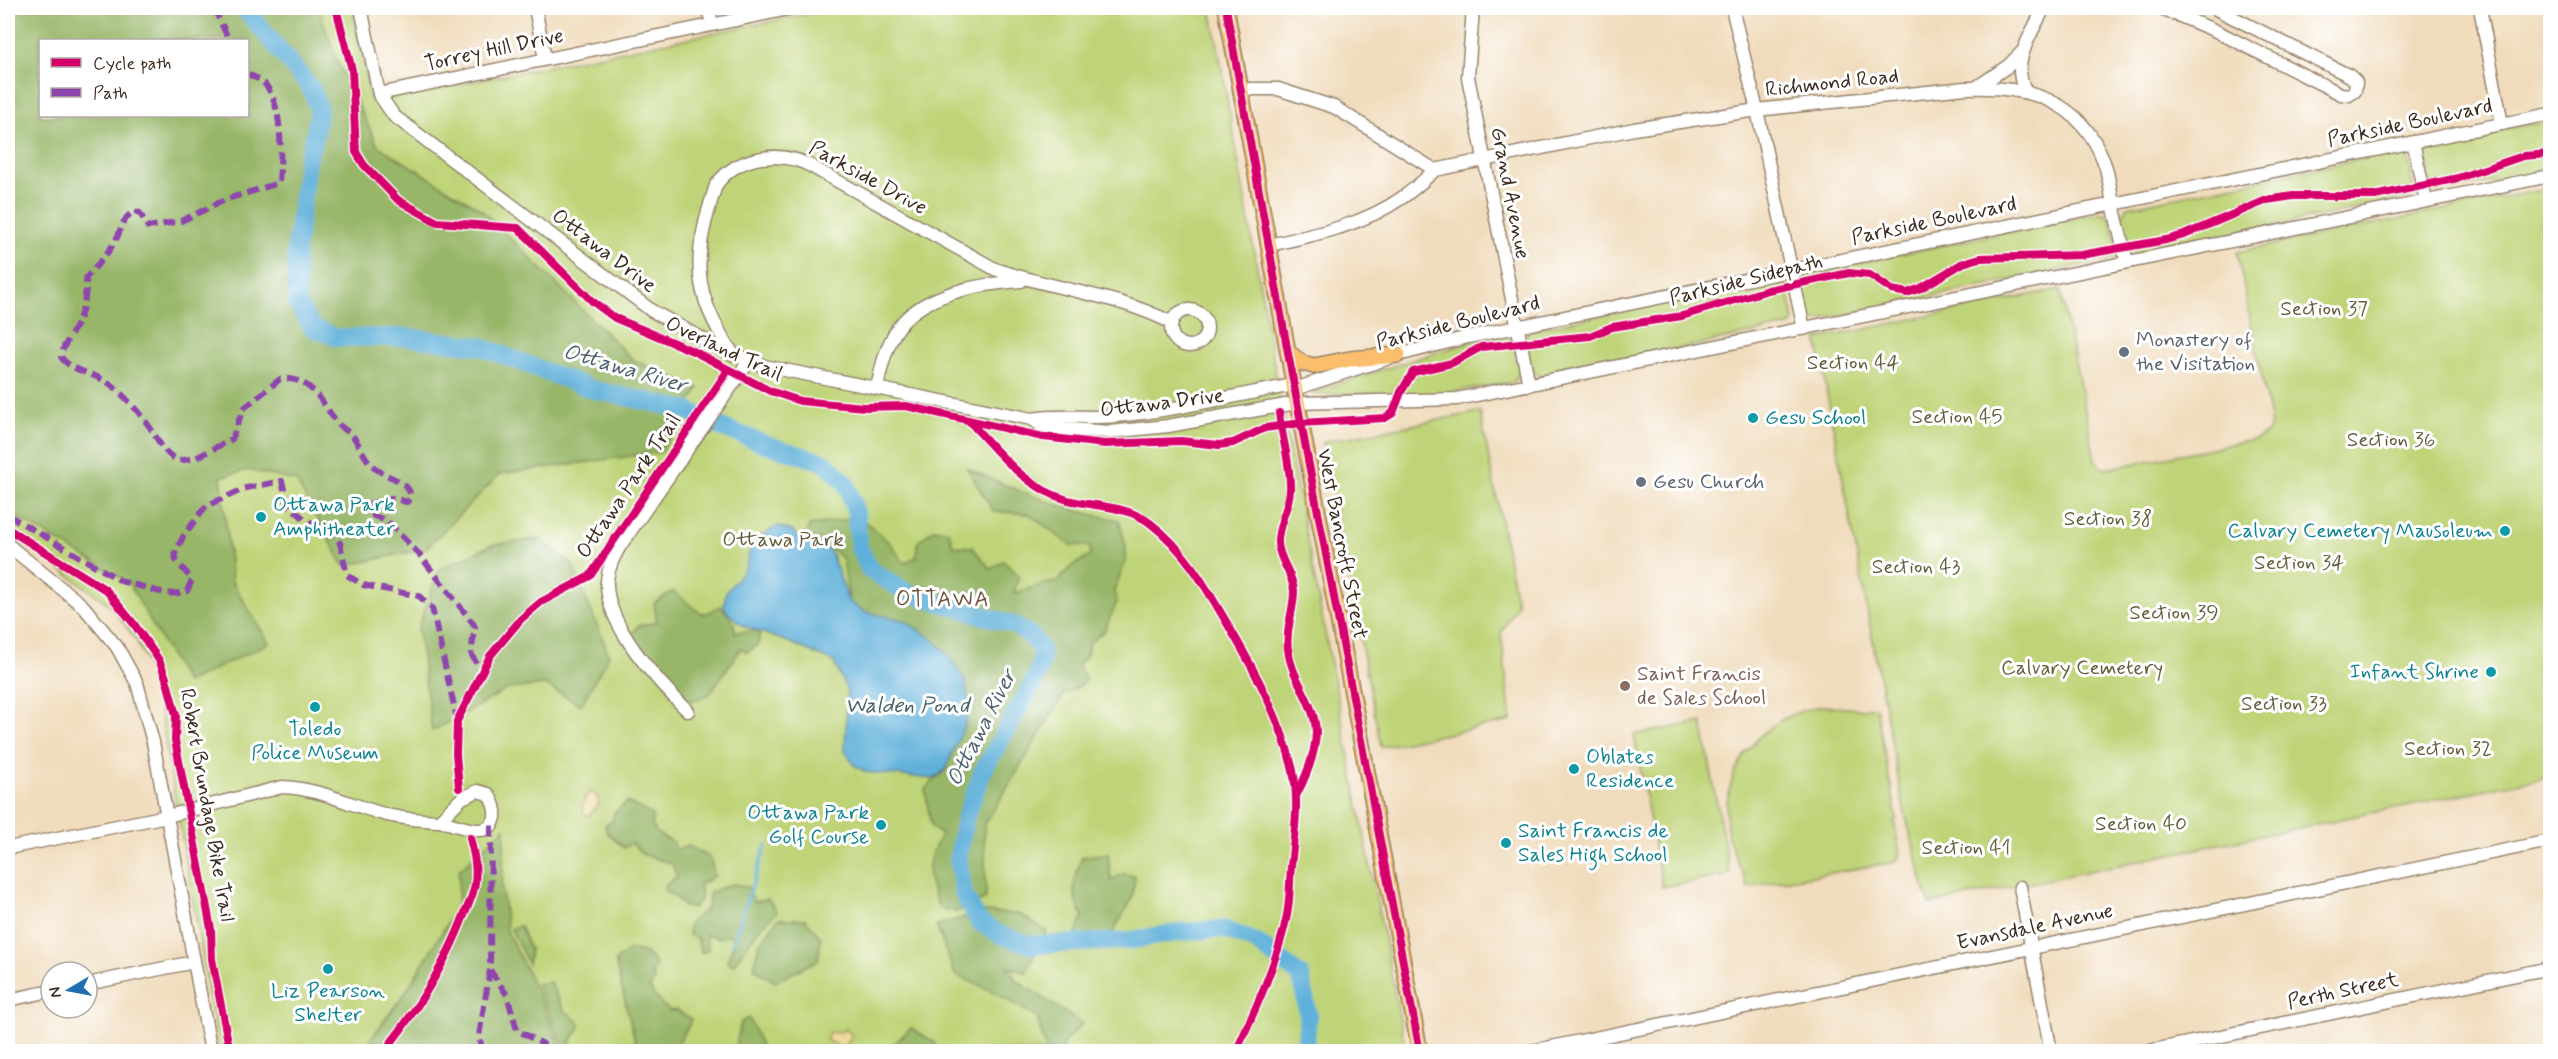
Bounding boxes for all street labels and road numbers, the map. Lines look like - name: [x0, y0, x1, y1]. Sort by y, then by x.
- street label: Torrey Hill Drive: [422, 22, 566, 78]
- street label: Richmond Road: [1764, 62, 1900, 104]
- street label: Parkside Boulevard: [2325, 92, 2495, 154]
- street label: Grand Avenue: [1483, 125, 1537, 261]
- street label: Parkside Drive: [804, 134, 932, 222]
- street label: Parkside Boulevard: [1849, 190, 2019, 252]
- street label: Ottawa Drive: [546, 202, 662, 300]
- street label: Parkside Sidepath: [1666, 247, 1826, 313]
- street label: Parkside Boulevard: [1373, 289, 1543, 357]
- street label: Overland Trail: [661, 310, 787, 388]
- street label: Ottawa Drive: [1099, 382, 1225, 424]
- street label: Ottawa Park Trail: [570, 408, 688, 564]
- street label: West Bancroft Street: [1310, 446, 1374, 642]
- street label: Robert Brundage Bike Trail: [173, 686, 241, 924]
- street label: Evansdale Avenue: [1954, 897, 2116, 957]
- street label: Perth Street: [2285, 965, 2402, 1016]

